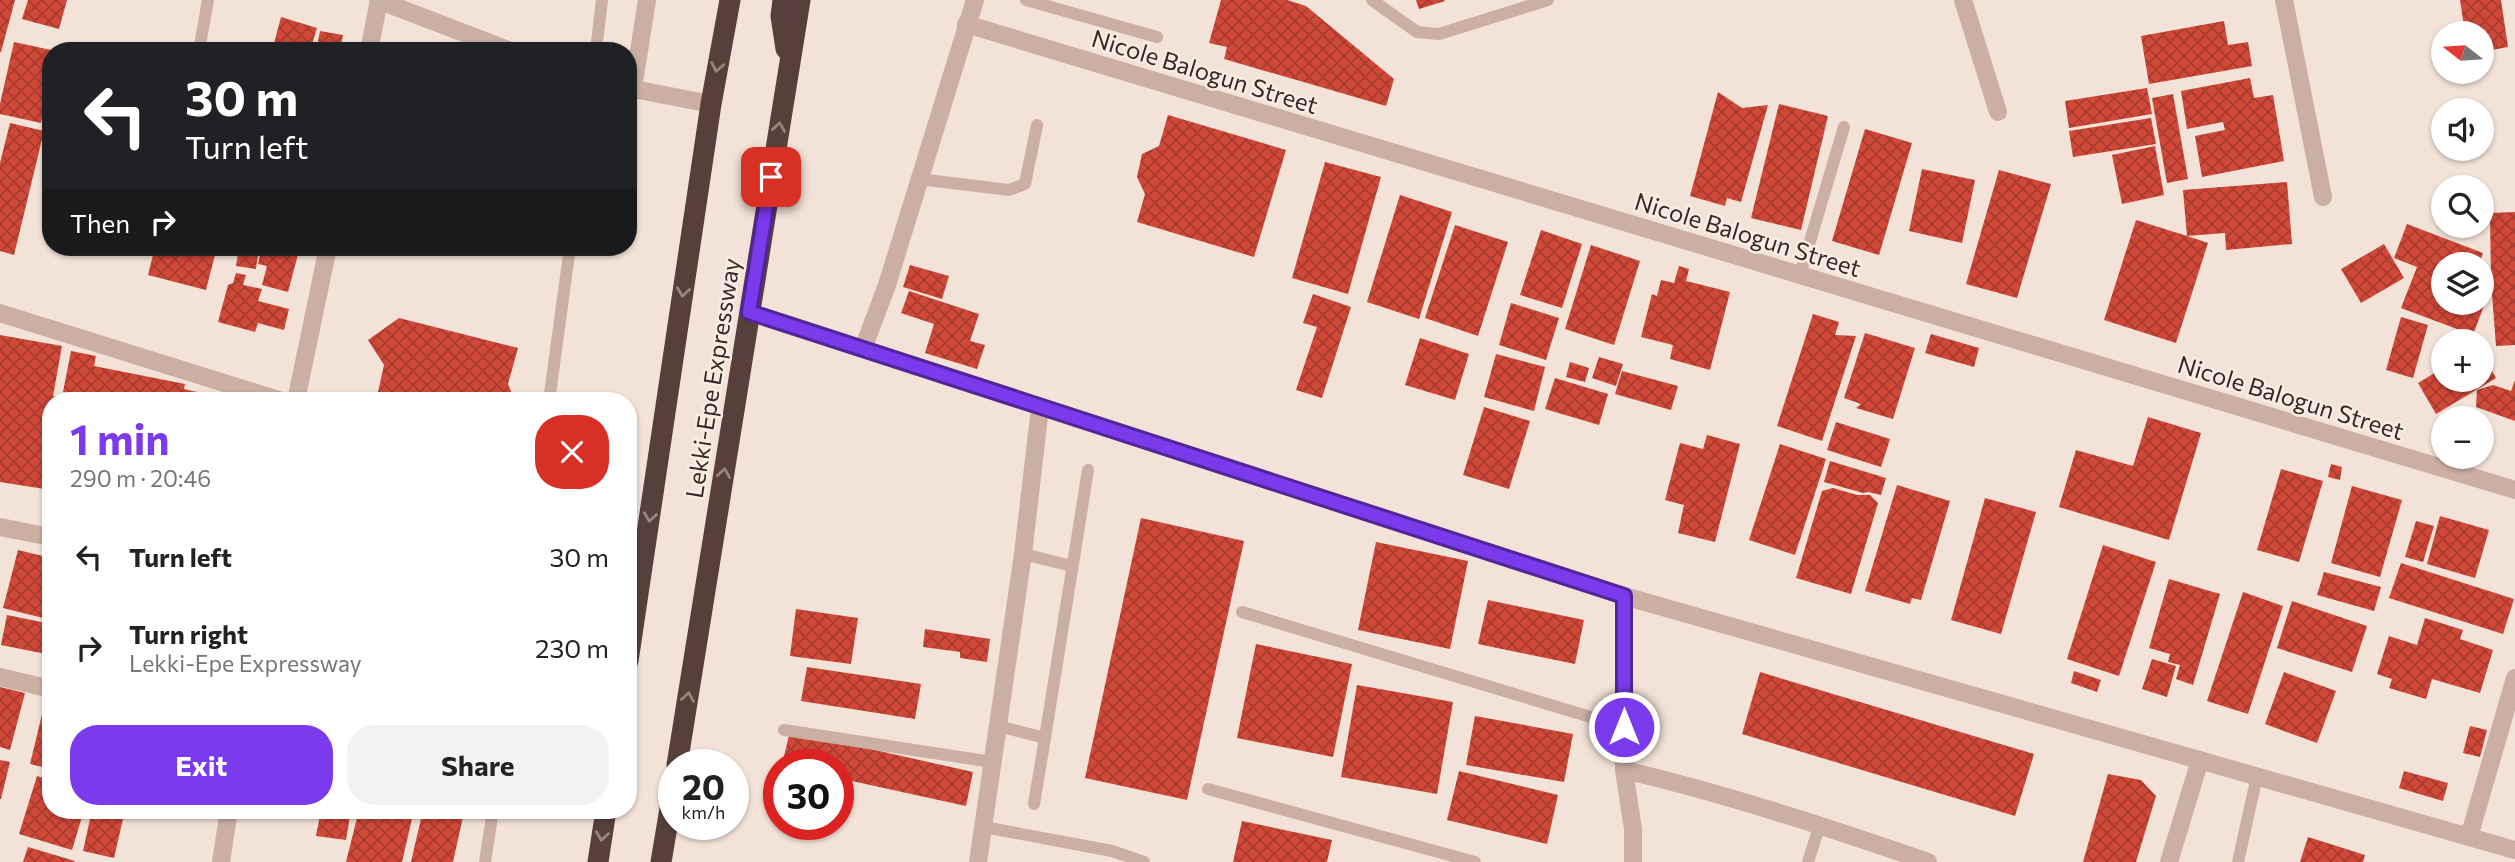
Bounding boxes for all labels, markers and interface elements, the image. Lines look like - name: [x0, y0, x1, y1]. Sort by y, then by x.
- north arrow: [2431, 21, 2494, 84]
- map controls: [2431, 21, 2494, 469]
- street label: Nicole Balogun Street: [1088, 23, 1322, 119]
- one-way arrow: [711, 61, 726, 73]
- text: 30 m: [185, 66, 298, 126]
- icon: left: [70, 70, 161, 161]
- button: sound: [2431, 98, 2494, 161]
- one-way arrow: [771, 121, 786, 133]
- text: Turn left: [185, 126, 309, 166]
- pin: [741, 147, 801, 207]
- icon: arrive: [752, 158, 790, 196]
- button: search: [2431, 175, 2494, 238]
- street label: Nicole Balogun Street: [1631, 186, 1865, 282]
- icon: right: [144, 203, 182, 241]
- text: Then: [70, 207, 130, 238]
- button: layers: [2431, 252, 2494, 315]
- street label: Lekki-Epe Expressway: [679, 256, 745, 500]
- one-way arrow: [675, 286, 690, 298]
- button: +: [2431, 329, 2494, 392]
- street label: Nicole Balogun Street: [2174, 349, 2408, 445]
- button: −: [2431, 406, 2494, 469]
- text: 1 min: [70, 412, 170, 464]
- button: close: [535, 415, 609, 489]
- text: 290 m · 20:46: [70, 464, 211, 492]
- one-way arrow: [716, 467, 731, 479]
- one-way arrow: [642, 511, 657, 523]
- icon: left: [70, 538, 108, 576]
- text: Turn left: [129, 541, 232, 572]
- text: 30 m: [550, 541, 609, 572]
- text: Turn right: [129, 618, 248, 649]
- icon: right: [70, 629, 108, 667]
- text: 230 m: [535, 632, 609, 663]
- text: Lekki-Epe Expressway: [129, 649, 362, 677]
- position arrow: [1587, 690, 1661, 764]
- one-way arrow: [680, 691, 695, 703]
- button: Exit: [70, 725, 333, 805]
- button: Share: [347, 725, 609, 805]
- speed limit sign: 30: [763, 749, 854, 840]
- text: 20: [682, 764, 725, 807]
- text: km/h: [682, 801, 725, 823]
- one-way arrow: [595, 830, 610, 842]

